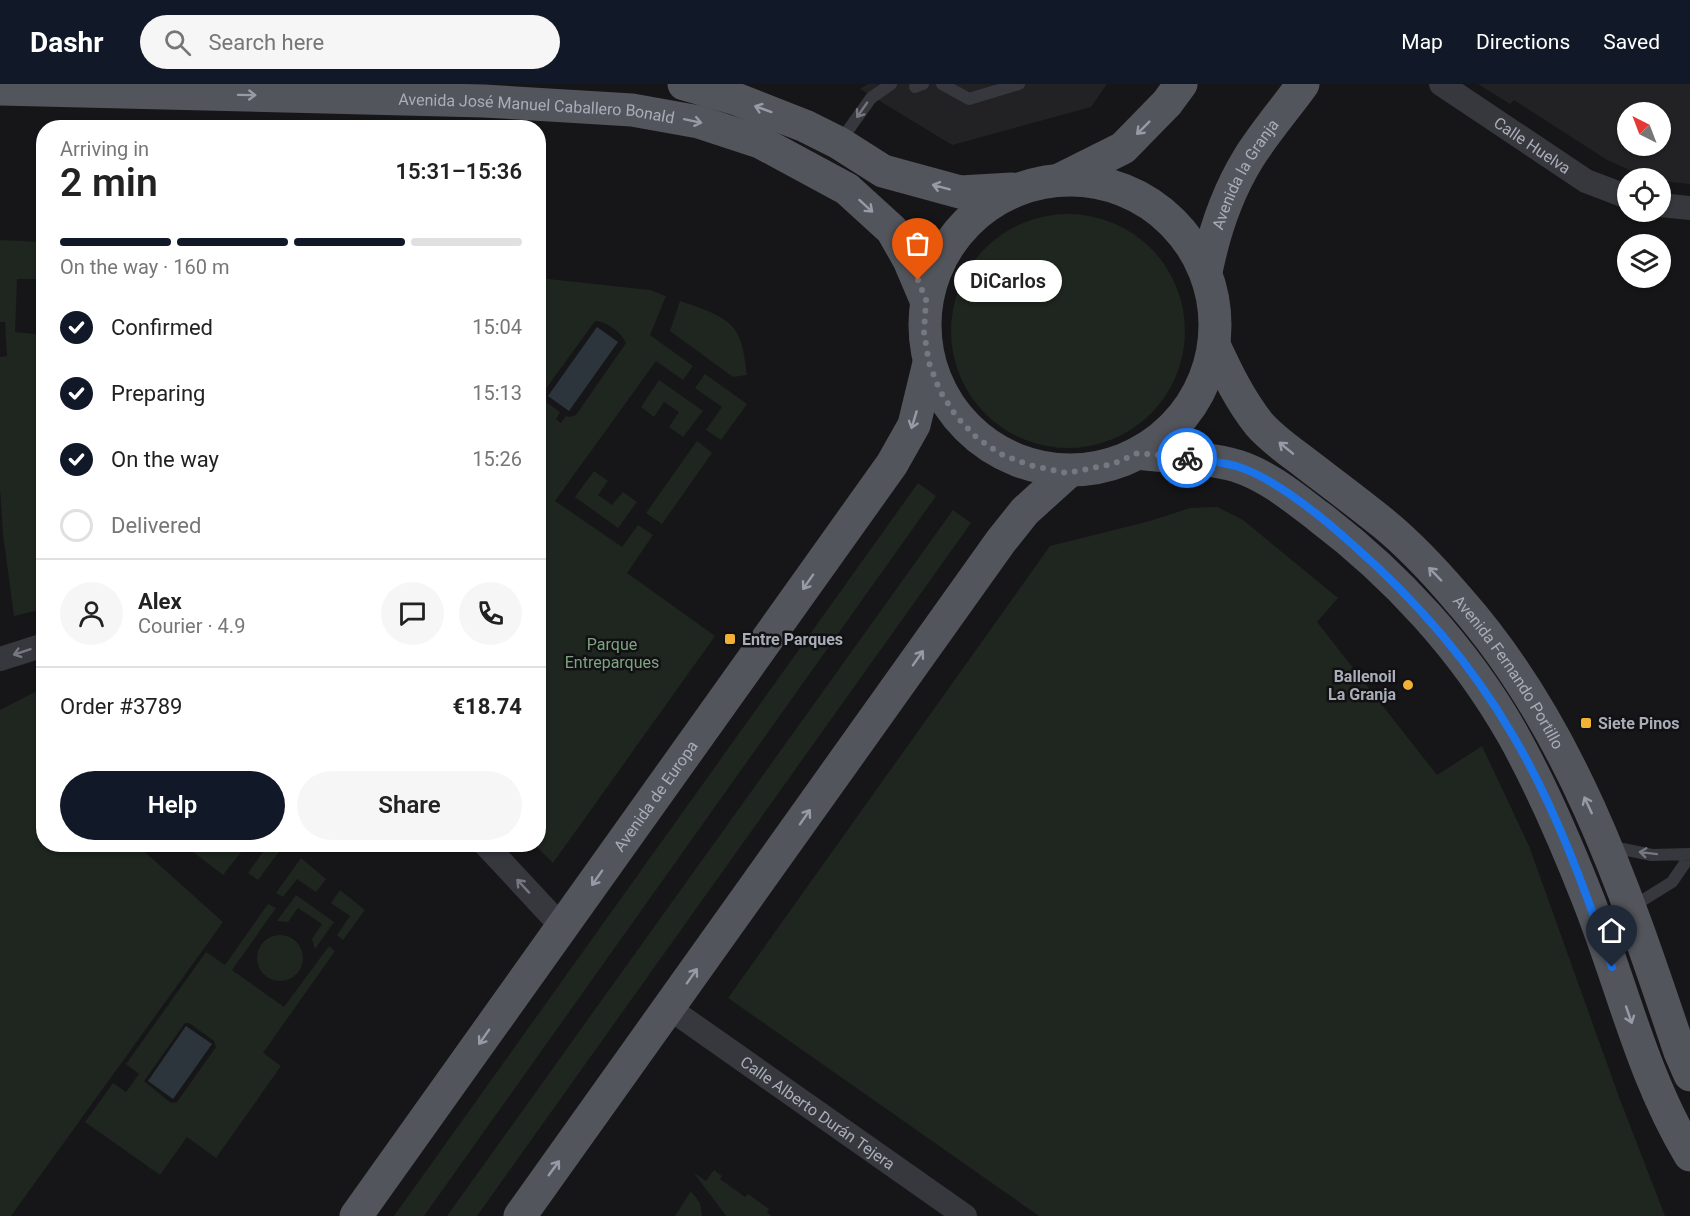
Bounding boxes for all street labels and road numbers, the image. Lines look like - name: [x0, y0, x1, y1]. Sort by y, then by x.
- street label: Avenida José Manuel Caballero Bonald: [398, 90, 676, 127]
- street label: Calle Huelva: [1490, 113, 1574, 178]
- street label: Avenida la Granja: [1208, 116, 1283, 232]
- street label: Avenida Fernando Portillo: [1449, 591, 1568, 752]
- street label: Avenida de Europa: [610, 737, 702, 855]
- street label: Calle Alberto Durán Tejera: [737, 1052, 898, 1174]

